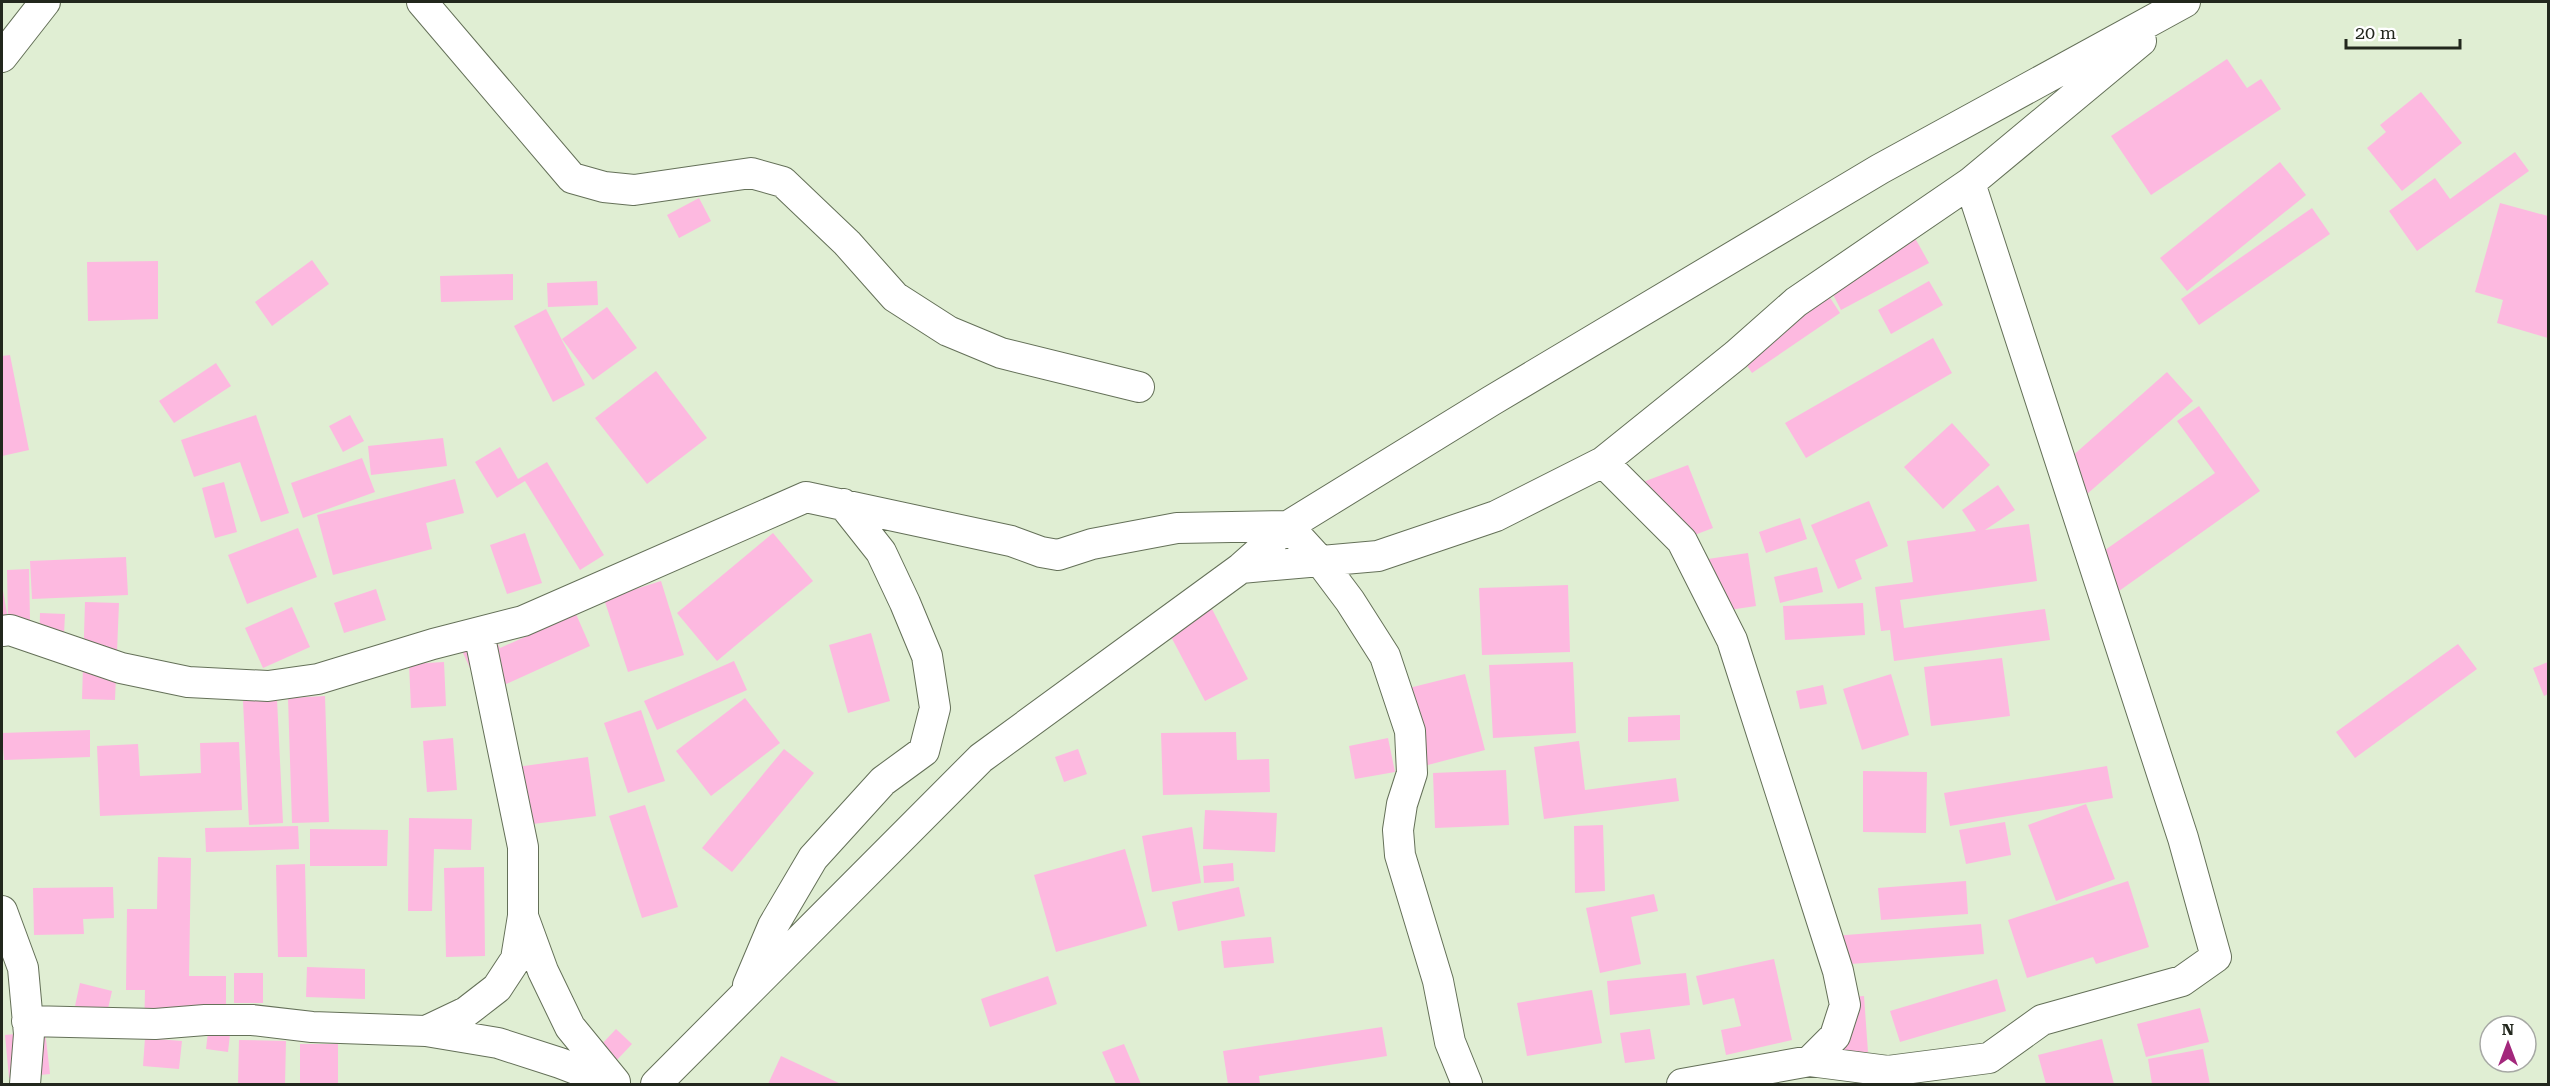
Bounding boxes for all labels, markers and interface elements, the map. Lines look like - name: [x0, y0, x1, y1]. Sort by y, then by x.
- scale bar: [2346, 12, 2460, 50]
- text: 20 m: [2355, 22, 2396, 43]
- north arrow: [2478, 1014, 2538, 1074]
- text: N: [2502, 1020, 2514, 1039]

